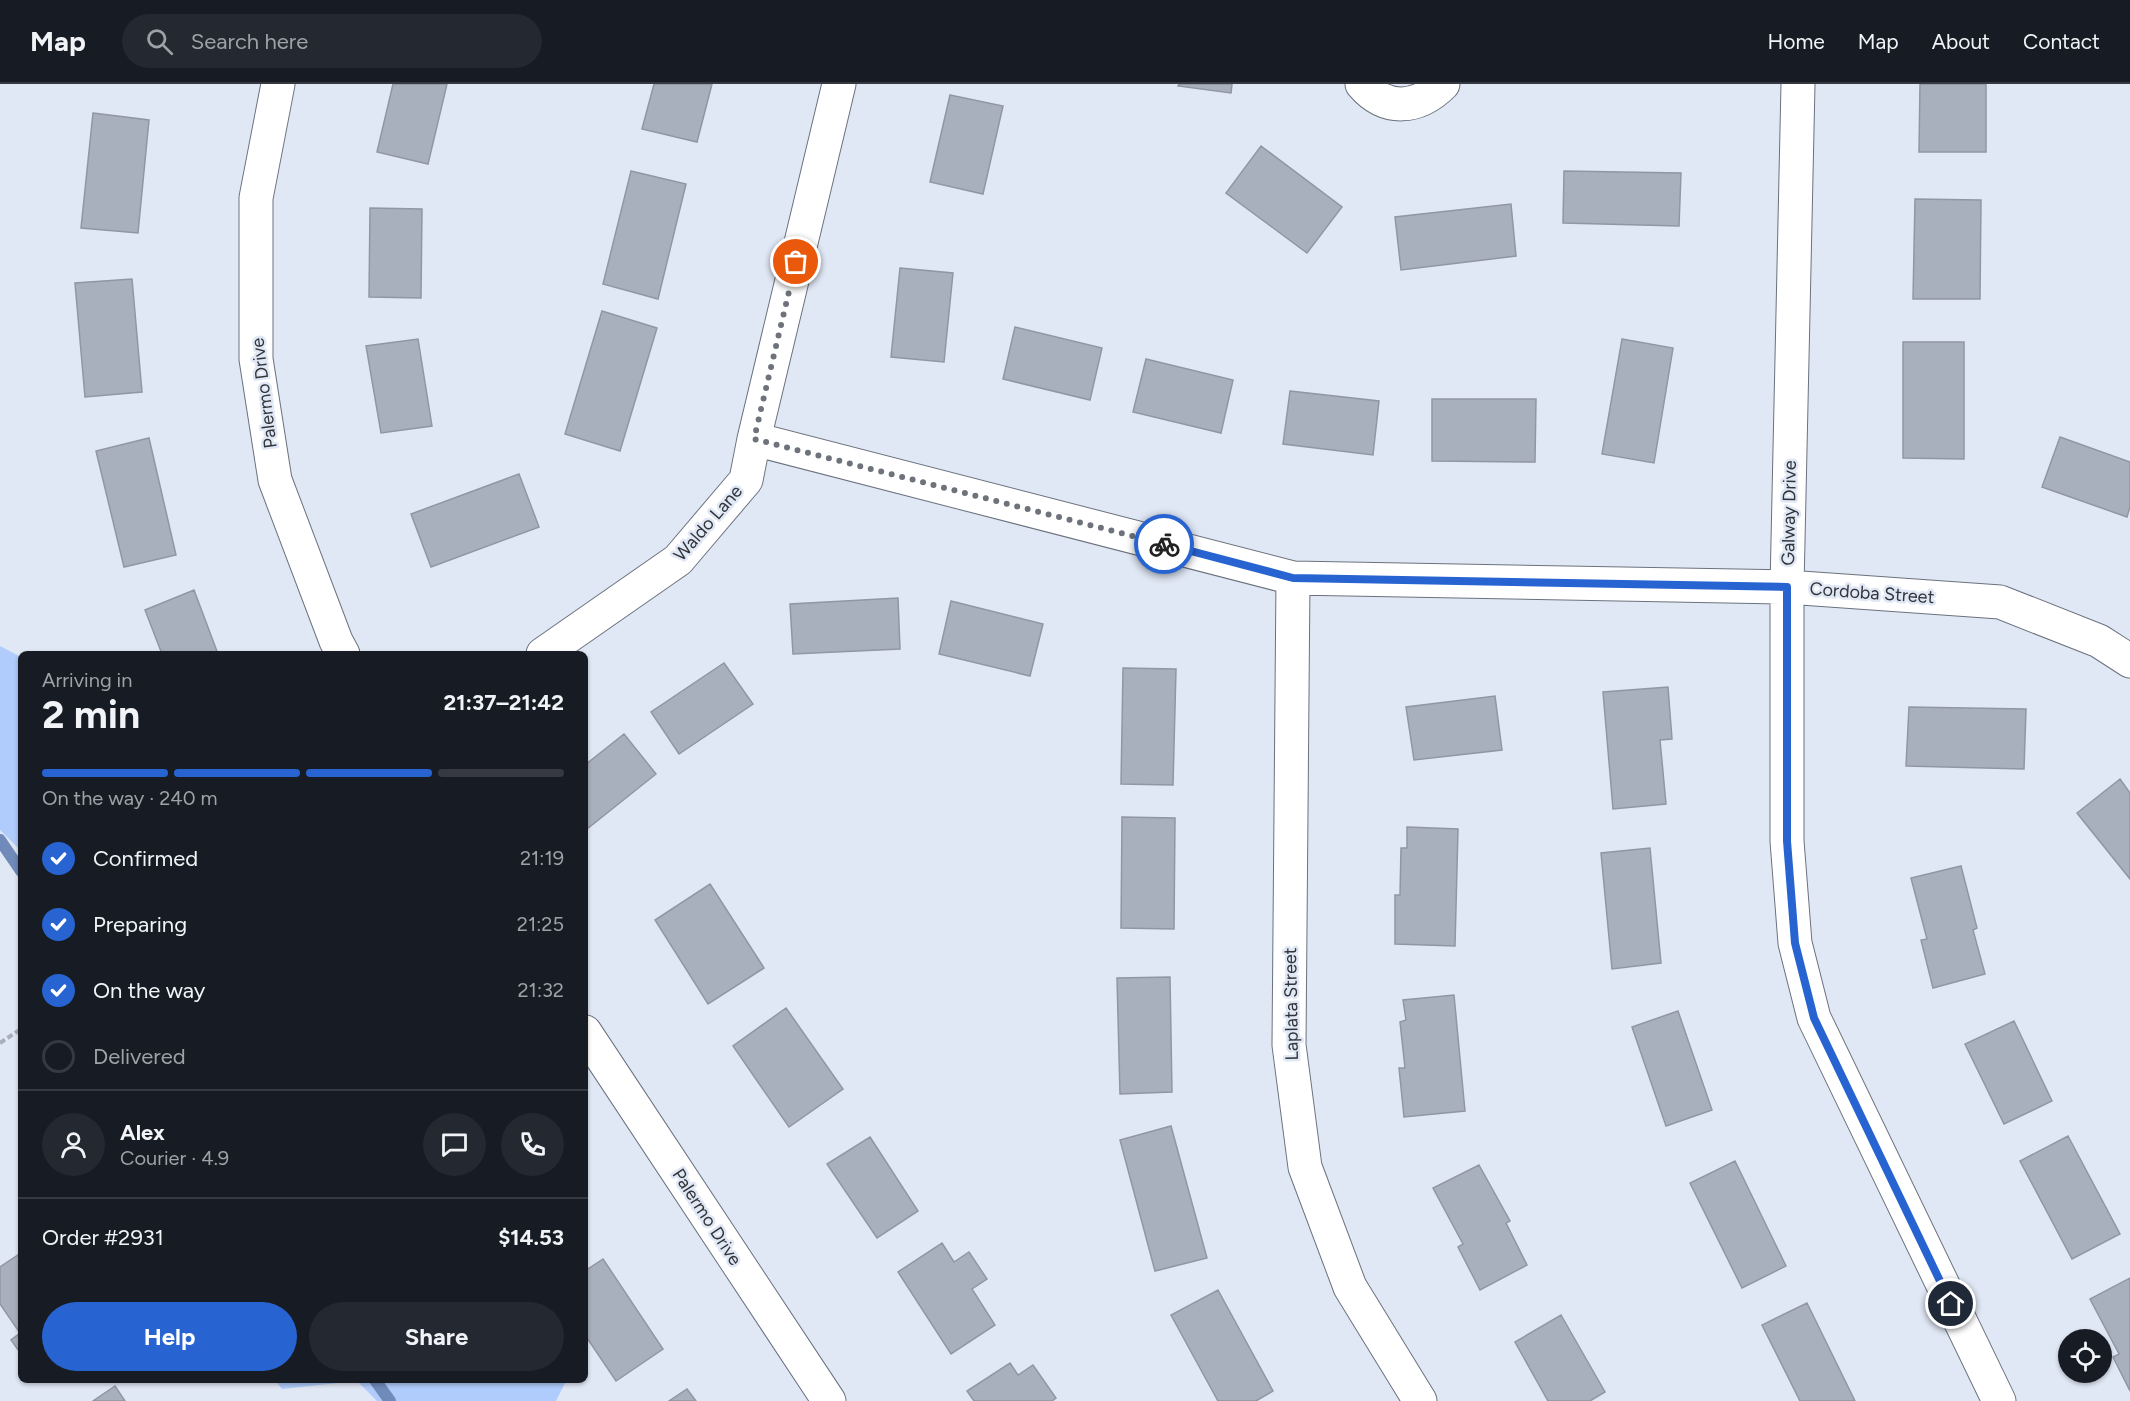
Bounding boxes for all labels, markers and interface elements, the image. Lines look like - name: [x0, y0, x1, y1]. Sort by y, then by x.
- search box: [122, 14, 542, 68]
- text: Map: [30, 24, 86, 58]
- icon: search: [143, 25, 176, 58]
- text: Search here: [191, 28, 308, 55]
- text: Home: [1768, 29, 1825, 54]
- text: Map: [1858, 29, 1899, 54]
- text: About: [1932, 29, 1990, 54]
- text: Contact: [2023, 29, 2100, 54]
- pin: [770, 236, 821, 287]
- icon: bag: [779, 245, 812, 278]
- street label: Palermo Drive: [246, 336, 282, 449]
- street label: Galway Drive: [1777, 460, 1801, 566]
- street label: Waldo Lane: [669, 480, 747, 566]
- courier: [1134, 514, 1194, 574]
- icon: bike: [1148, 528, 1181, 561]
- street label: Cordoba Street: [1809, 578, 1935, 608]
- text: Arriving in: [42, 668, 132, 692]
- text: 21:37–21:42: [443, 689, 564, 716]
- text: 2 min: [42, 691, 140, 738]
- text: On the way · 240 m: [42, 786, 218, 810]
- icon: check: [42, 842, 75, 875]
- text: Confirmed: [93, 845, 198, 872]
- text: 21:19: [520, 846, 564, 870]
- icon: check: [42, 908, 75, 941]
- text: Preparing: [93, 911, 187, 938]
- text: 21:25: [517, 912, 564, 936]
- street label: Laplata Street: [1279, 947, 1303, 1061]
- icon: check: [42, 974, 75, 1007]
- text: On the way: [93, 977, 205, 1004]
- text: 21:32: [517, 978, 564, 1002]
- text: Delivered: [93, 1043, 186, 1070]
- button: person: [42, 1113, 105, 1176]
- button: chat: [423, 1113, 486, 1176]
- button: phone: [501, 1113, 564, 1176]
- text: Alex: [120, 1119, 165, 1146]
- text: Courier · 4.9: [120, 1146, 229, 1170]
- street label: Palermo Drive: [668, 1164, 747, 1270]
- text: Order #2931: [42, 1224, 164, 1251]
- text: $14.53: [498, 1224, 564, 1251]
- pin: [1925, 1278, 1976, 1329]
- icon: home: [1934, 1287, 1967, 1320]
- button: Help: [42, 1302, 297, 1371]
- button: Share: [309, 1302, 564, 1371]
- map controls: [2058, 1329, 2112, 1383]
- button: locate: [2058, 1329, 2112, 1383]

